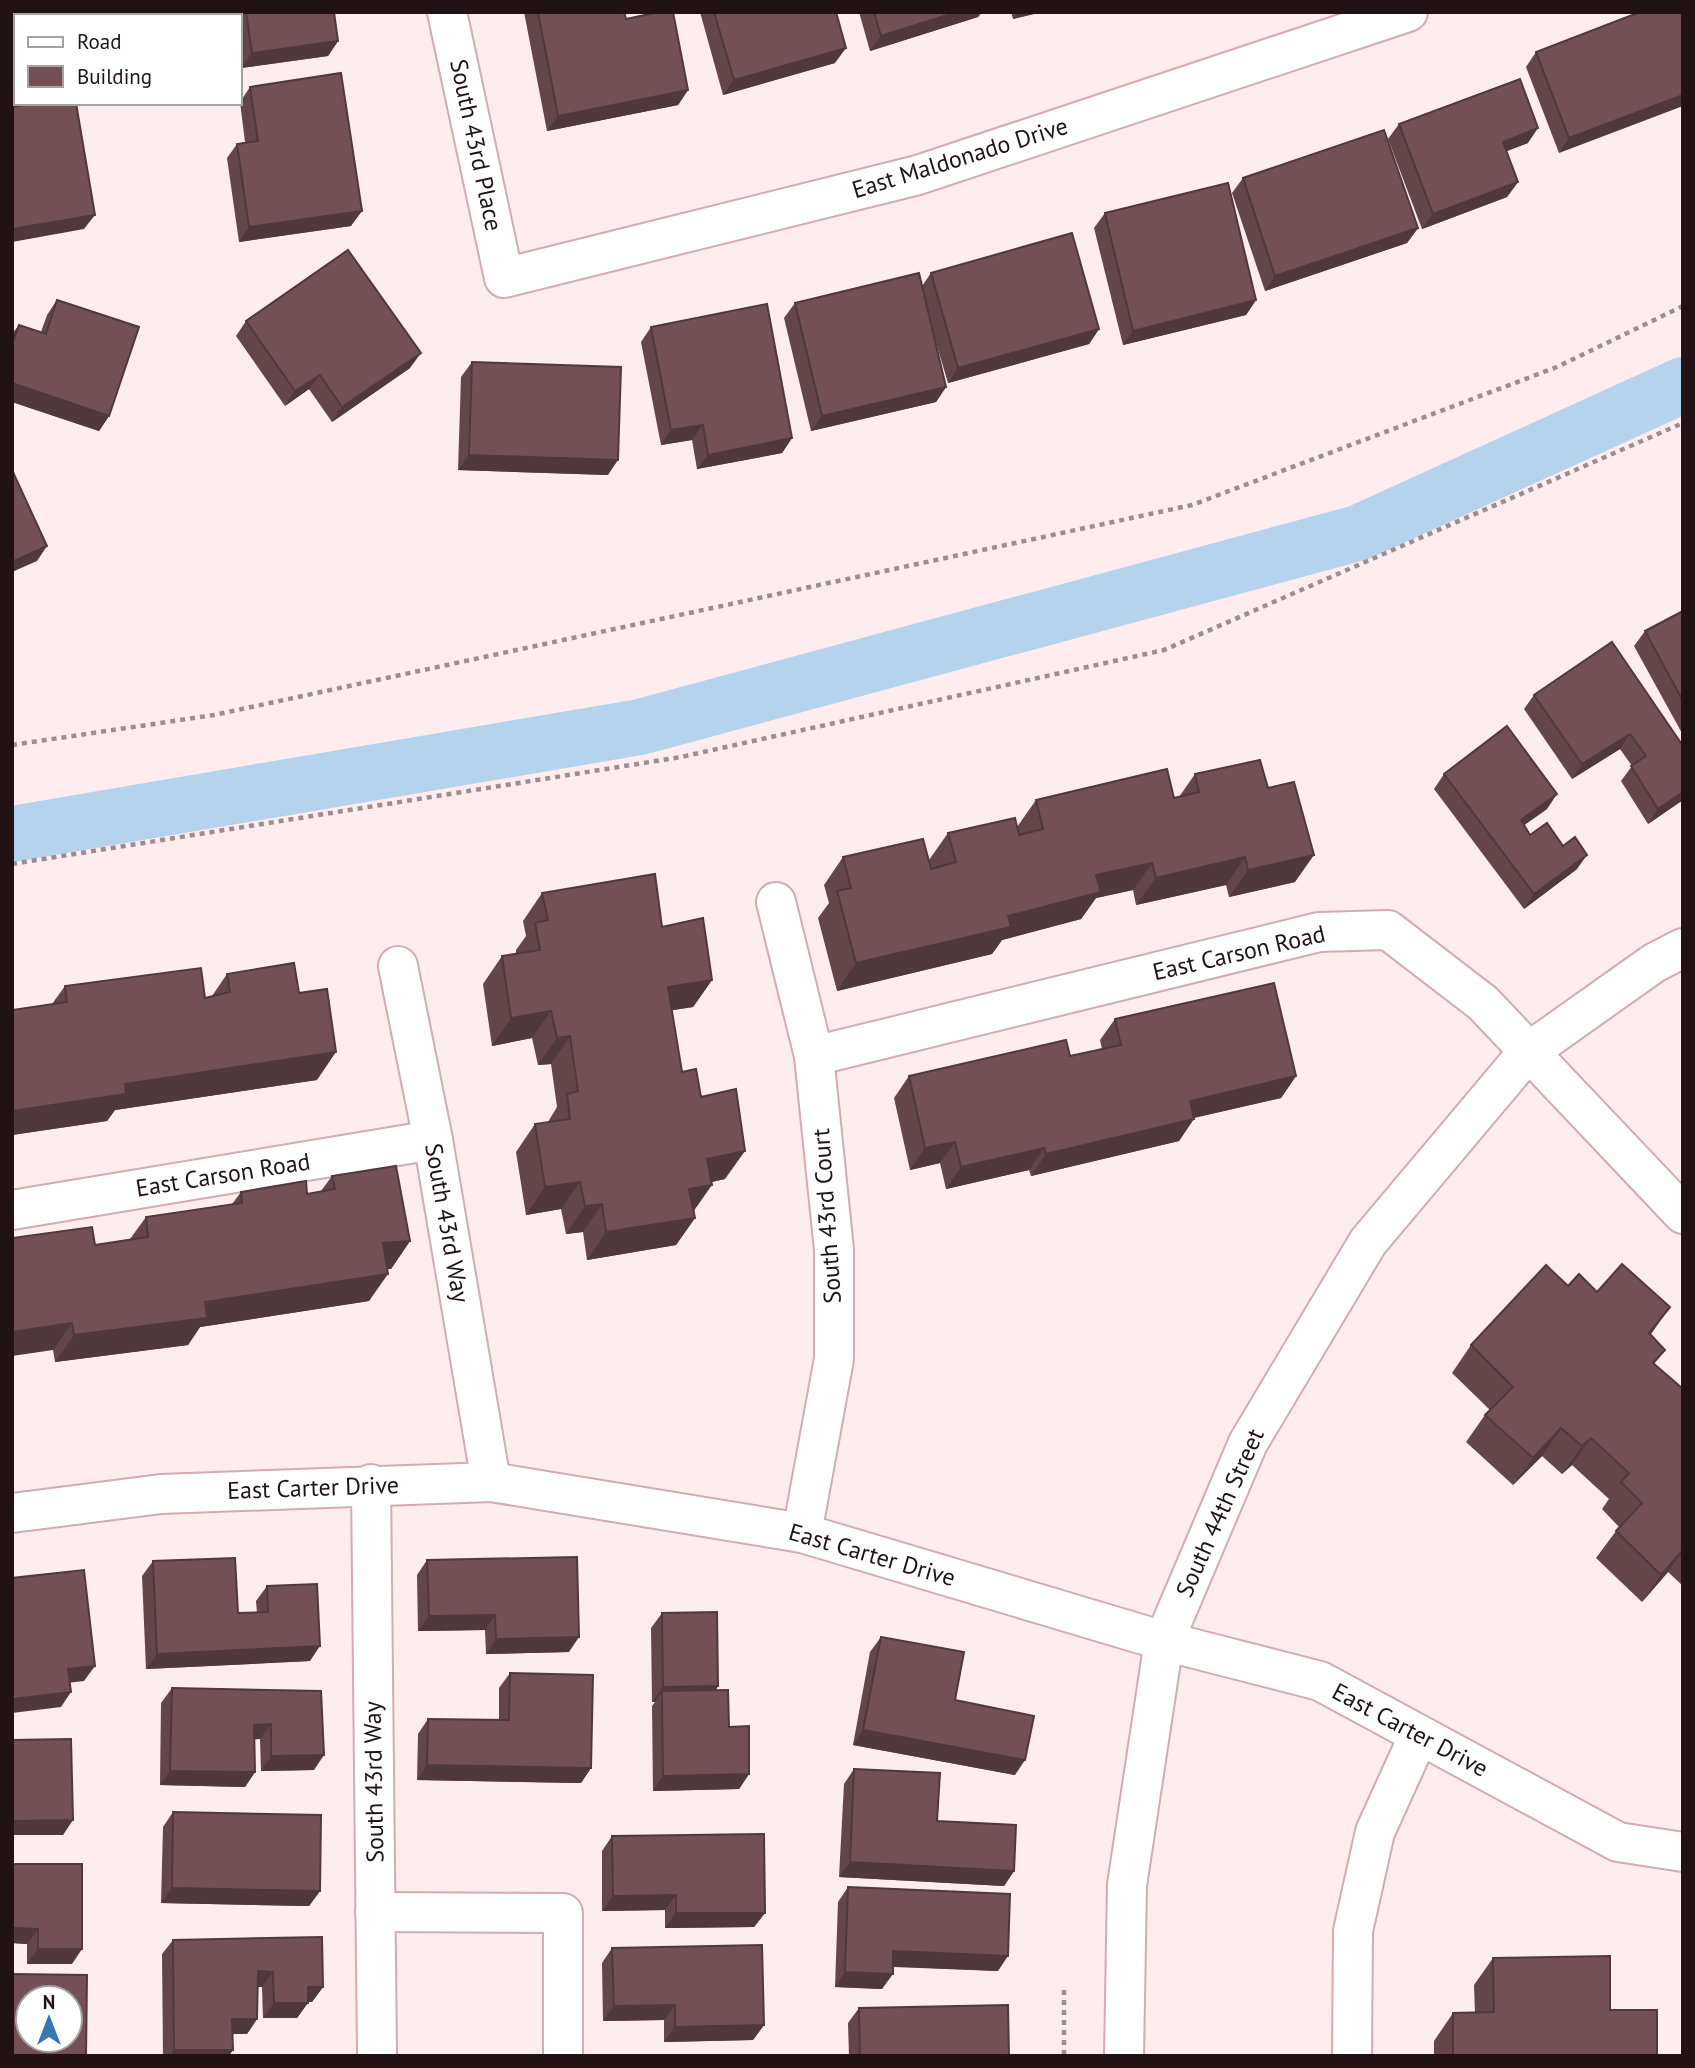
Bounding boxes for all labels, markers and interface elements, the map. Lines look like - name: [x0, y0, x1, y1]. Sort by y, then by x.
- legend: [14, 14, 242, 105]
- text: Road: [77, 28, 121, 55]
- street label: South 43rd Place: [443, 56, 510, 234]
- text: Building: [77, 63, 152, 90]
- street label: East Maldonado Drive: [848, 110, 1072, 205]
- street label: East Carson Road: [1150, 918, 1328, 987]
- street label: South 43rd Court: [805, 1127, 848, 1305]
- street label: South 43rd Way: [418, 1141, 477, 1305]
- street label: East Carson Road: [134, 1145, 312, 1204]
- street label: South 44th Street: [1169, 1424, 1271, 1602]
- street label: East Carter Drive: [227, 1469, 399, 1506]
- street label: East Carter Drive: [785, 1516, 959, 1593]
- street label: East Carter Drive: [1327, 1676, 1493, 1784]
- street label: South 43rd Way: [357, 1701, 390, 1863]
- north arrow: [14, 1984, 84, 2054]
- text: N: [43, 1990, 55, 2014]

